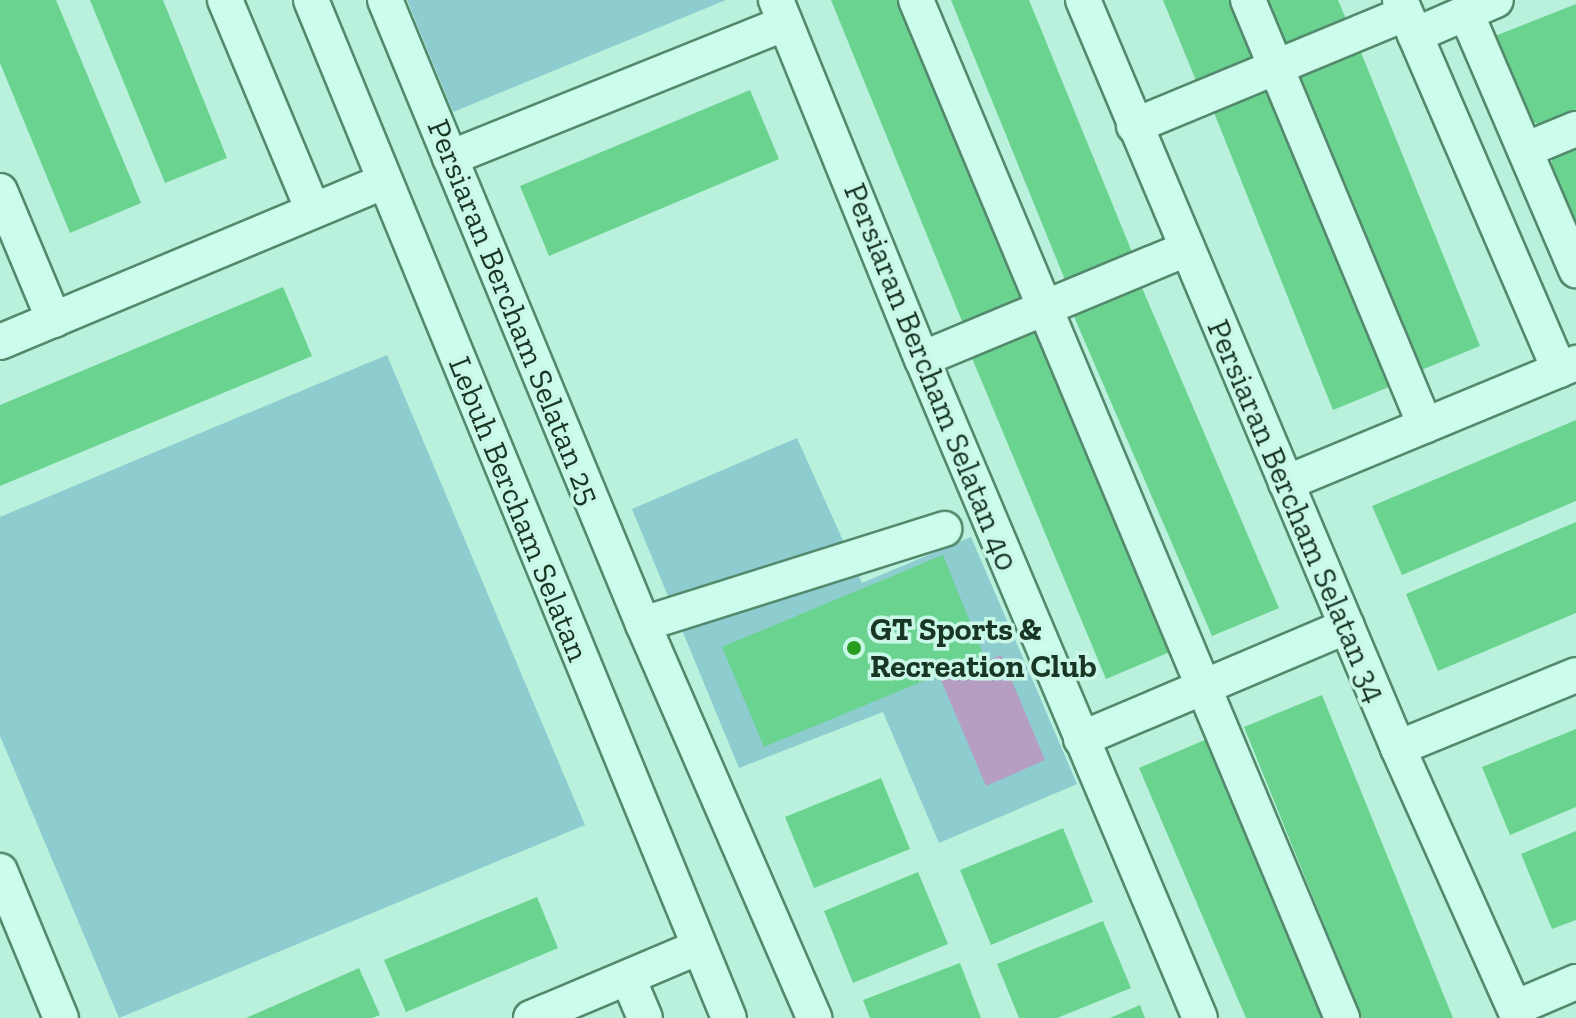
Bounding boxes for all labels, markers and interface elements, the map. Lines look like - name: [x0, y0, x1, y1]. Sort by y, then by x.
- street label: Persiaran Bercham Selatan 25: [419, 114, 609, 510]
- street label: Persiaran Bercham Selatan 40: [836, 178, 1026, 576]
- street label: Persiaran Bercham Selatan 34: [1199, 314, 1395, 708]
- street label: Lebuh Bercham Selatan: [440, 351, 598, 667]
- place label: GT Sports & Recreation Club: [870, 611, 1097, 686]
- marker: GT Sports & Recreation Club: [845, 639, 863, 657]

